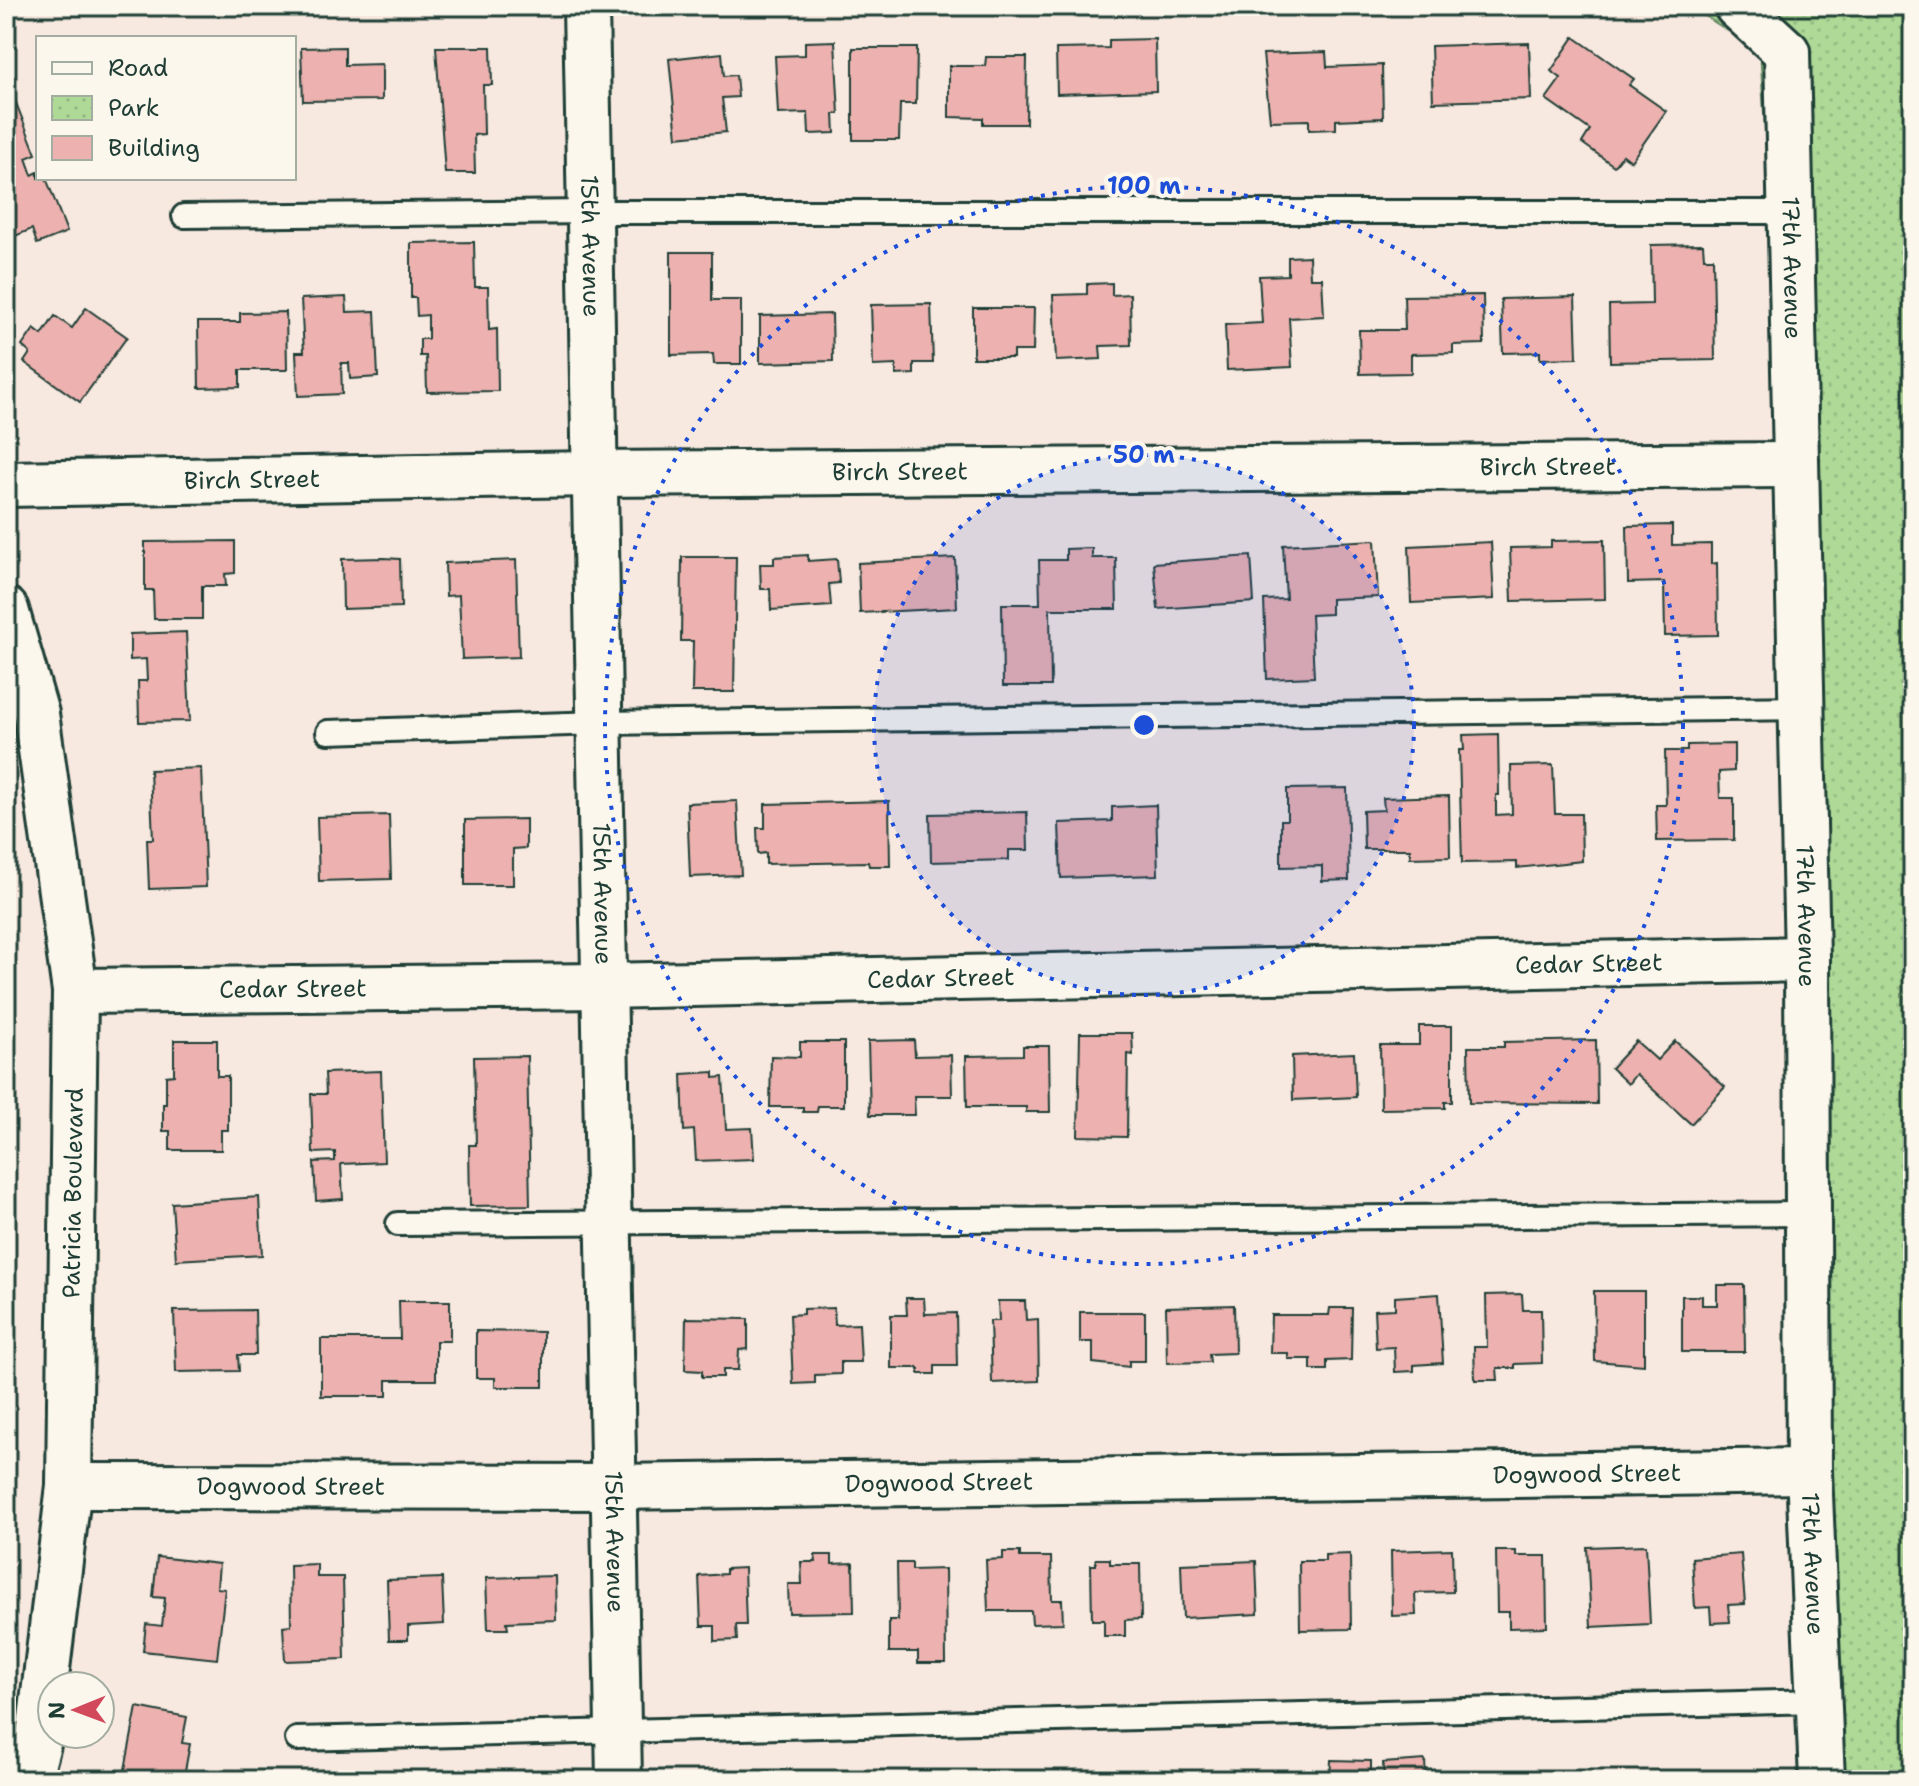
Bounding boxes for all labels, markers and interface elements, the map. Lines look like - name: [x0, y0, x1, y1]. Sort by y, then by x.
- legend: [36, 36, 296, 180]
- text: Road: [108, 52, 168, 84]
- text: Park: [108, 92, 160, 124]
- text: Building: [108, 132, 200, 164]
- text: 100 m: [1107, 170, 1181, 202]
- street label: 15th Avenue: [573, 175, 608, 317]
- street label: 17th Avenue: [1774, 196, 1809, 340]
- text: 50 m: [1113, 439, 1175, 471]
- street label: Birch Street: [1480, 450, 1616, 483]
- street label: Birch Street: [832, 455, 968, 488]
- street label: Birch Street: [184, 463, 320, 497]
- centre of rings: [1130, 711, 1158, 739]
- street label: 15th Avenue: [585, 822, 620, 965]
- street label: 17th Avenue: [1788, 844, 1823, 987]
- street label: Cedar Street: [1515, 946, 1663, 982]
- street label: Cedar Street: [867, 961, 1015, 996]
- street label: Cedar Street: [219, 972, 367, 1006]
- street label: Patricia Boulevard: [55, 1087, 91, 1299]
- street label: Dogwood Street: [1493, 1457, 1681, 1491]
- street label: Dogwood Street: [845, 1465, 1033, 1500]
- street label: Dogwood Street: [197, 1470, 385, 1503]
- street label: 15th Avenue: [597, 1470, 632, 1613]
- street label: 17th Avenue: [1794, 1492, 1832, 1636]
- north arrow: [36, 1670, 116, 1750]
- text: N: [42, 1701, 71, 1719]

